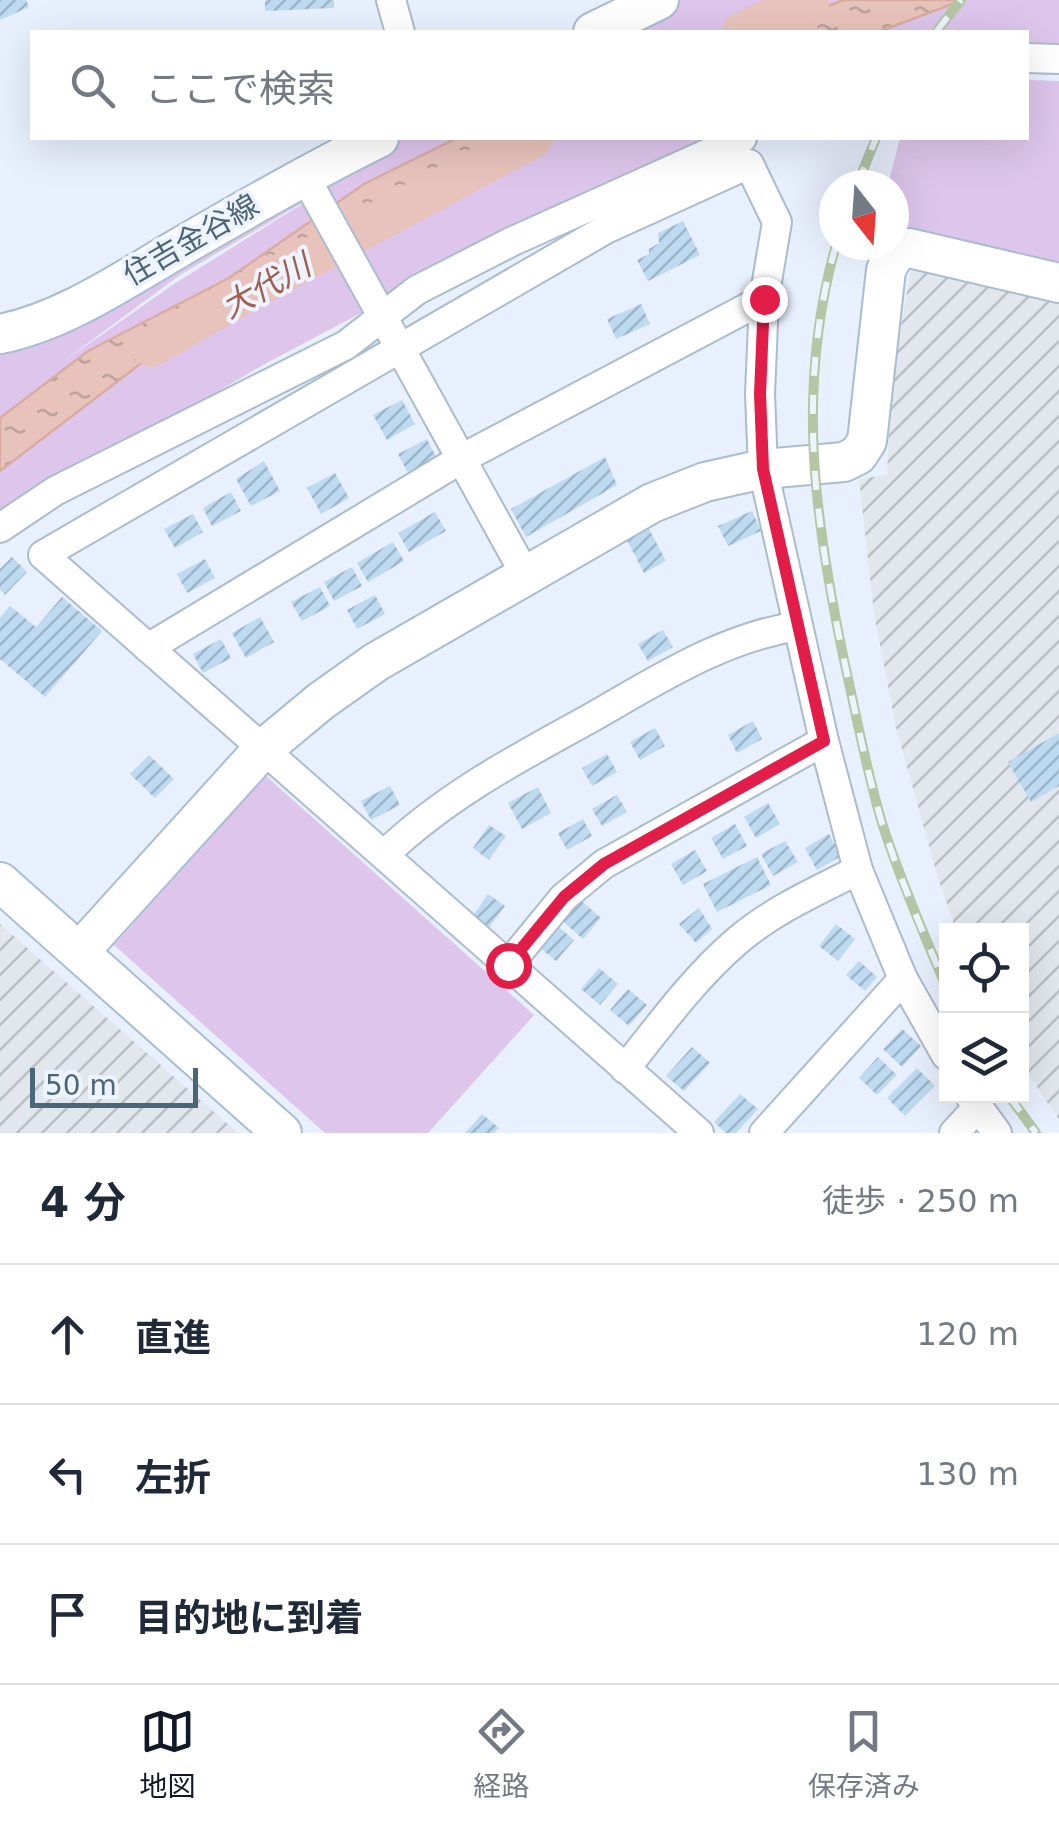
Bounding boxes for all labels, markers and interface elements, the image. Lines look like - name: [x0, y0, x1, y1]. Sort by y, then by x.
- search box: [30, 30, 1029, 140]
- icon: search: [65, 58, 120, 113]
- text: ここで検索: [145, 67, 335, 111]
- north arrow: [819, 170, 909, 260]
- street label: 住吉金谷線: [117, 187, 264, 292]
- water label: 大代川: [215, 245, 320, 326]
- route end: [742, 277, 788, 323]
- map controls: [939, 923, 1029, 1103]
- button: locate: [939, 923, 1029, 1013]
- route start: [486, 943, 532, 989]
- button: layers: [939, 1013, 1029, 1103]
- scale bar: [30, 1063, 198, 1108]
- text: 50 m: [45, 1069, 117, 1102]
- text: 4 分: [40, 1178, 126, 1227]
- text: 徒歩 · 250 m: [822, 1182, 1019, 1220]
- icon: ahead: [40, 1307, 95, 1362]
- text: 120 m: [917, 1315, 1019, 1353]
- text: 直進: [135, 1316, 211, 1360]
- icon: left: [40, 1447, 95, 1502]
- text: 130 m: [917, 1455, 1019, 1493]
- text: 左折: [135, 1456, 211, 1500]
- icon: arrive: [40, 1587, 95, 1642]
- text: 目的地に到着: [135, 1596, 363, 1640]
- tab: 地図: [139, 1704, 195, 1804]
- tab: 経路: [473, 1704, 530, 1804]
- tab: 保存済み: [808, 1704, 920, 1804]

